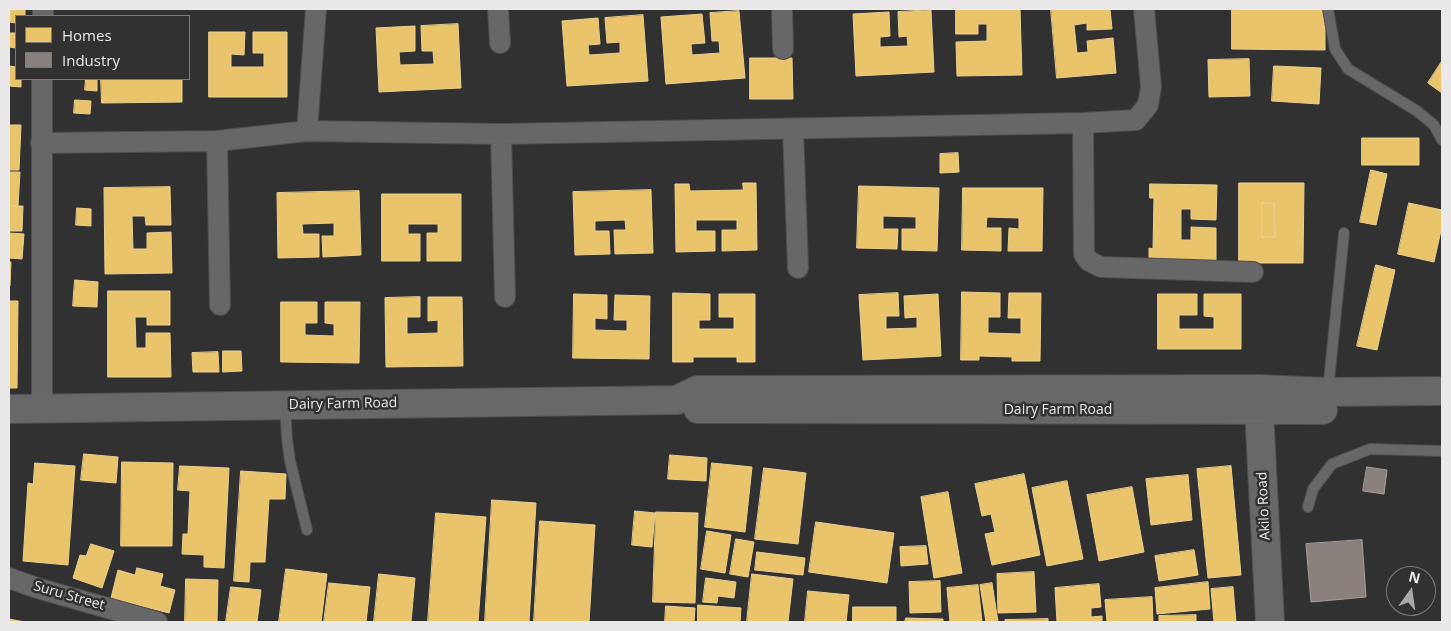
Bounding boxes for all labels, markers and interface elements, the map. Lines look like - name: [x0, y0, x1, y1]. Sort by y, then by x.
- legend: [15, 15, 190, 80]
- text: Homes: [62, 25, 112, 45]
- text: Industry: [62, 50, 120, 70]
- street label: Dairy Farm Road: [289, 395, 397, 413]
- street label: Dairy Farm Road: [1004, 402, 1112, 418]
- street label: Akilo Road: [1254, 471, 1274, 541]
- north arrow: [1386, 566, 1436, 616]
- text: N: [1407, 566, 1422, 588]
- street label: Suru Street: [31, 578, 107, 614]

